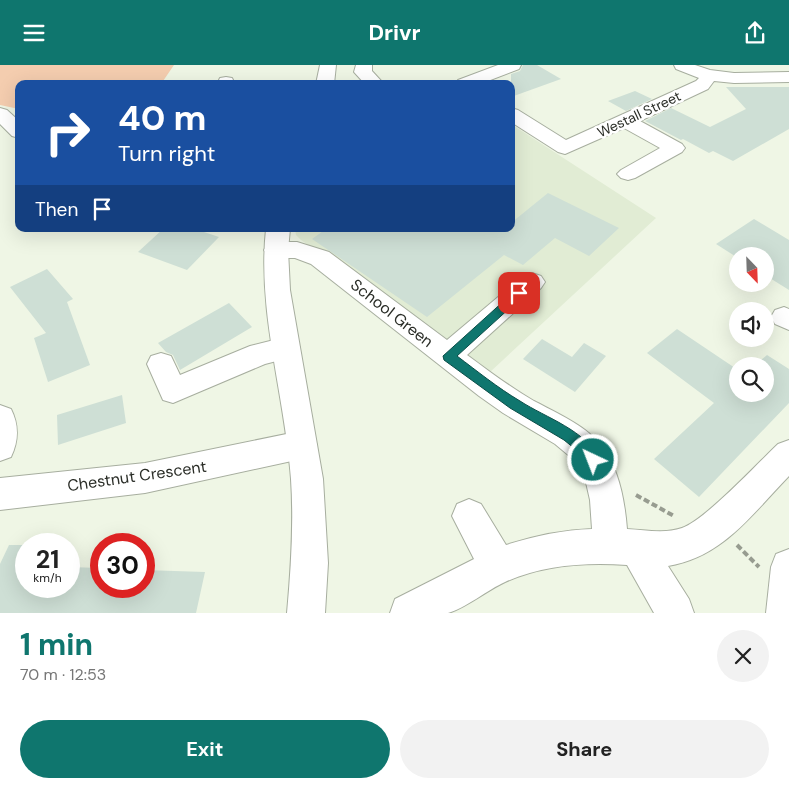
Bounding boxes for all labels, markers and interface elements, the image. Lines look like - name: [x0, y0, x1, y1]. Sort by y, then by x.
- text: Drivr: [368, 18, 421, 47]
- icon: menu: [20, 19, 48, 47]
- icon: share: [741, 19, 769, 47]
- street label: Westall Street: [594, 87, 684, 141]
- text: 40 m: [118, 95, 207, 141]
- icon: right: [35, 100, 100, 165]
- text: Turn right: [118, 139, 215, 168]
- icon: arrive: [88, 195, 116, 223]
- text: Then: [35, 197, 78, 222]
- north arrow: [729, 247, 774, 293]
- map controls: [729, 247, 774, 402]
- pin: [498, 272, 540, 314]
- street label: School Green: [346, 274, 438, 352]
- icon: arrive: [505, 279, 533, 307]
- button: sound: [729, 302, 774, 347]
- button: search: [729, 357, 774, 402]
- position arrow: [566, 433, 618, 485]
- street label: Chestnut Crescent: [66, 456, 208, 496]
- speed limit sign: 30: [90, 533, 155, 598]
- text: 21: [36, 543, 59, 576]
- text: km/h: [33, 570, 62, 586]
- text: 1 min: [20, 625, 93, 664]
- button: close: [717, 630, 769, 682]
- text: 70 m · 12:53: [20, 664, 106, 685]
- button: Exit: [20, 720, 390, 778]
- button: Share: [400, 720, 769, 778]

